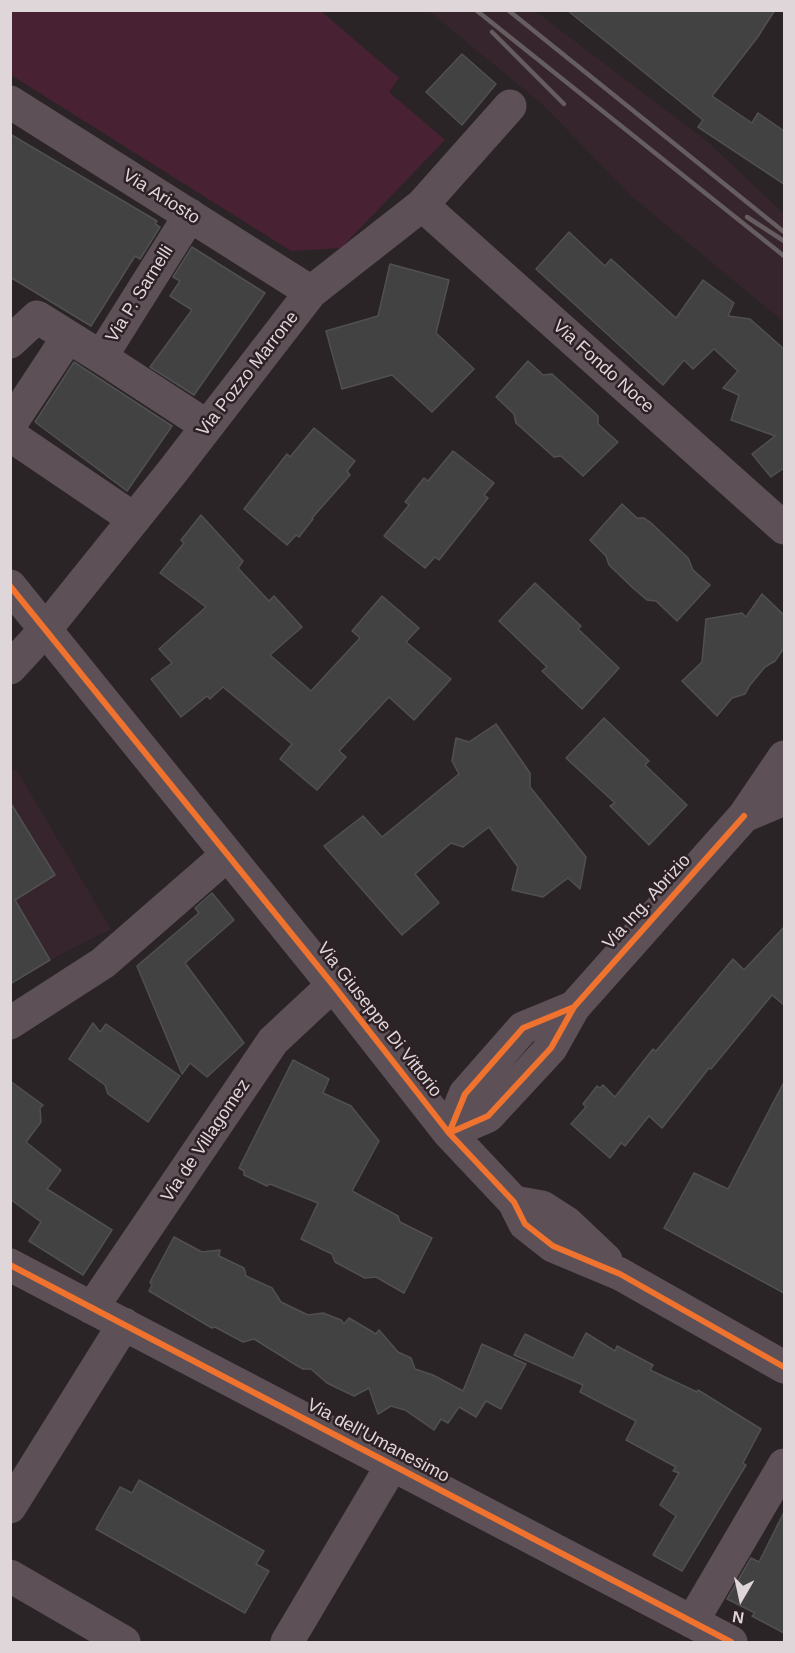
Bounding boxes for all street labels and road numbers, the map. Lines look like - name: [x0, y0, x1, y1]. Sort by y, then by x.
- street label: Via Ariosto: [119, 165, 203, 229]
- street label: Via P. Sarnelli: [102, 241, 178, 347]
- street label: Via Pozzo Marrone: [192, 307, 304, 441]
- street label: Via Fondo Noce: [548, 316, 658, 418]
- street label: Via Ing. Abrizio: [599, 850, 695, 954]
- street label: Via Giuseppe Di Vittorio: [312, 938, 446, 1102]
- street label: Via de Villagomez: [157, 1076, 255, 1206]
- street label: Via dell'Umanesimo: [303, 1394, 453, 1488]

